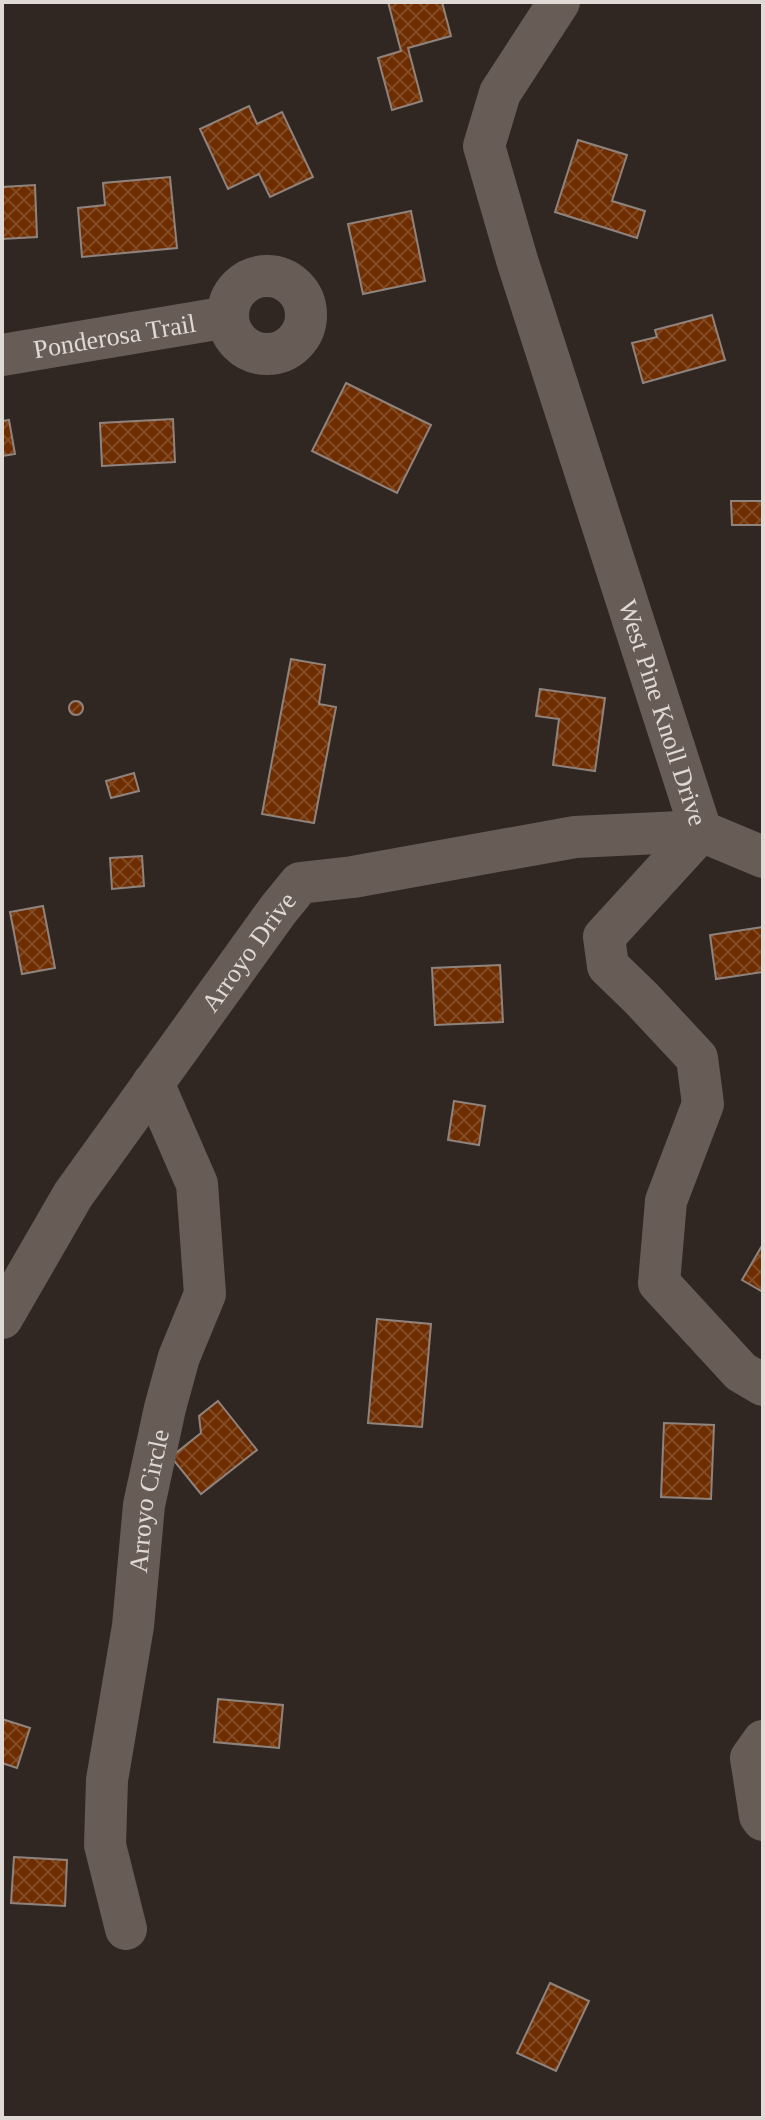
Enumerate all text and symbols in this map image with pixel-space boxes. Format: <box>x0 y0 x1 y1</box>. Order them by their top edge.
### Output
street label: Ponderosa Trail <box>31 308 198 364</box>
street label: West Pine Knoll Drive <box>613 596 713 829</box>
street label: Arroyo Drive <box>195 886 301 1017</box>
street label: Arroyo Circle <box>123 1426 175 1574</box>

